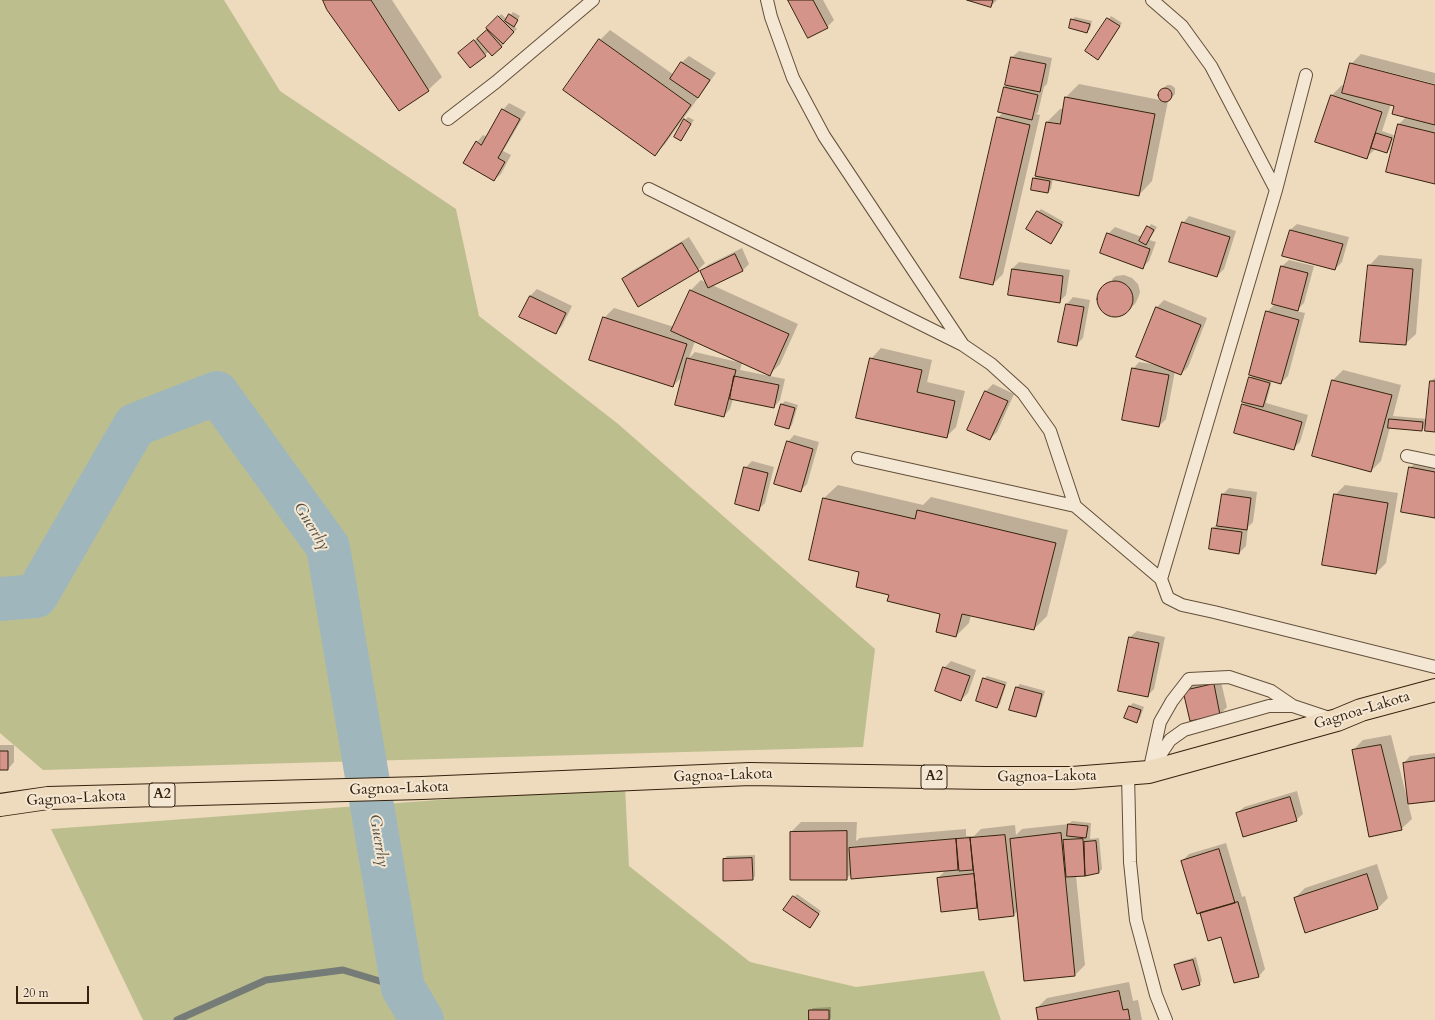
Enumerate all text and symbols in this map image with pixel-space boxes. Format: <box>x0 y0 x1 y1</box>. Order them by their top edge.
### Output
water label: Guerrhy <box>289 499 333 555</box>
street label: Gagnoa-Lakota <box>1312 688 1412 734</box>
street label: Gagnoa-Lakota <box>673 765 773 787</box>
road number: A2 <box>921 765 947 789</box>
street label: Gagnoa-Lakota <box>997 767 1097 787</box>
street label: Gagnoa-Lakota <box>349 778 449 800</box>
road number: A2 <box>149 783 175 807</box>
street label: Gagnoa-Lakota <box>26 787 126 811</box>
water label: Guerrhy <box>364 813 392 869</box>
scale bar <box>18 978 91 1004</box>
text: 20 m <box>23 985 49 1001</box>

